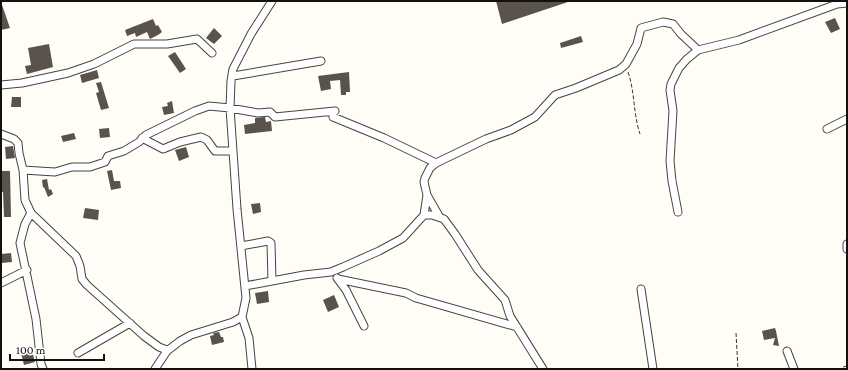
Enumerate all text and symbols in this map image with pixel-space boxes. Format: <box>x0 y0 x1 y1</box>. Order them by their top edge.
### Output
scale bar <box>10 336 104 362</box>
text: 100 m <box>16 343 46 357</box>

